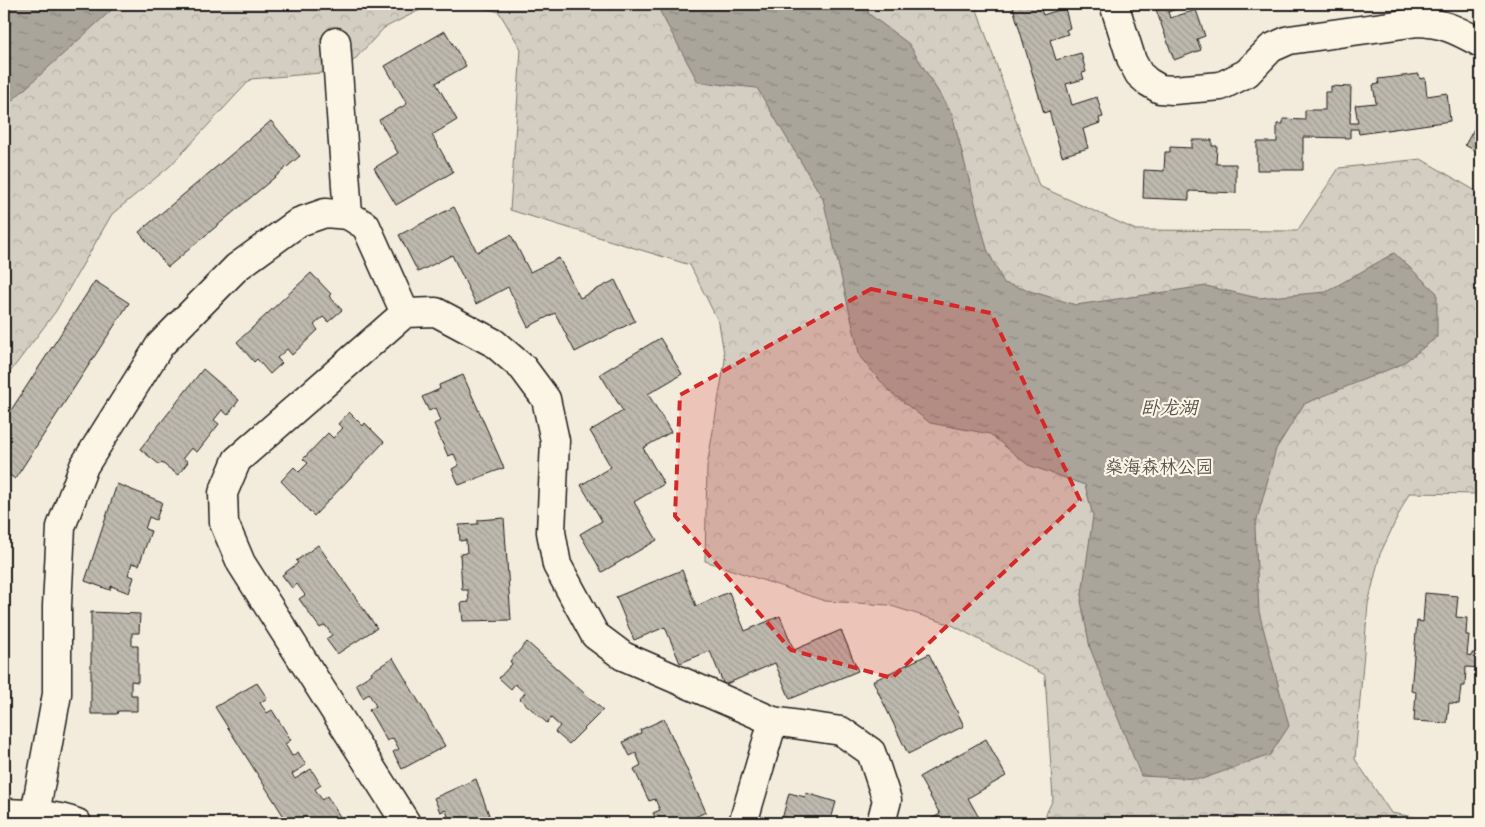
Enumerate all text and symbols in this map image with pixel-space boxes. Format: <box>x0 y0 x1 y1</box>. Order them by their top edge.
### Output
water label: 卧龙湖 <box>1140 394 1199 420</box>
park label: 燊海森林公园 <box>1105 454 1213 479</box>

